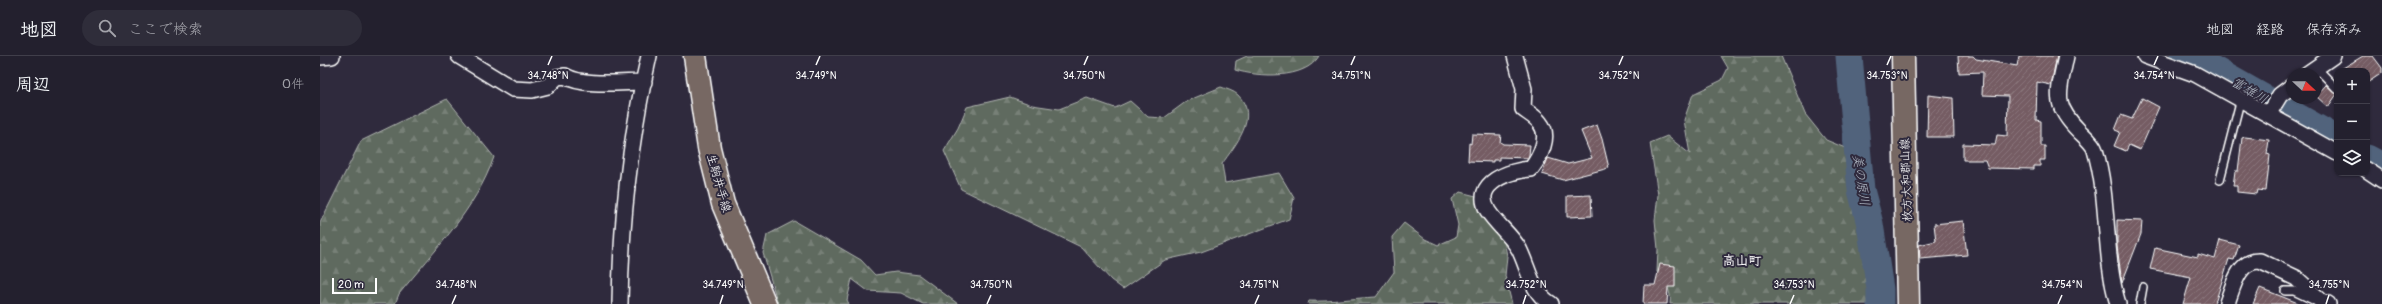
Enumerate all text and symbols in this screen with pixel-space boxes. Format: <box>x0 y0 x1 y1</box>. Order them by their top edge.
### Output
search box <box>82 10 362 46</box>
icon: search <box>96 17 118 39</box>
text: 地図 <box>20 18 58 42</box>
text: ここで検索 <box>128 20 203 39</box>
text: 地図 <box>2206 21 2234 38</box>
text: 経路 <box>2256 21 2284 38</box>
text: 保存済み <box>2306 21 2362 38</box>
north arrow <box>2286 68 2322 104</box>
map controls <box>2334 68 2370 176</box>
button: + <box>2334 68 2370 104</box>
text: 34.748°N <box>528 70 569 82</box>
text: 34.749°N <box>796 70 837 82</box>
text: 34.750°N <box>1063 70 1105 82</box>
text: 34.751°N <box>1331 70 1371 82</box>
text: 34.752°N <box>1598 70 1640 82</box>
text: 34.753°N <box>1867 70 1908 82</box>
text: 34.754°N <box>2133 70 2175 82</box>
text: 周辺 <box>16 74 50 95</box>
water label: 富雄川 <box>2229 74 2270 108</box>
text: 0件 <box>282 76 304 92</box>
button: − <box>2334 104 2370 140</box>
street label: 枚方大和郡山線 <box>1898 138 1915 222</box>
button: layers <box>2334 140 2370 176</box>
street label: 生駒井手線 <box>703 152 734 214</box>
water label: 美の原川 <box>1849 153 1873 207</box>
district label: 高山町 <box>1722 253 1762 269</box>
scale bar <box>332 276 377 295</box>
text: 20 m <box>338 278 364 291</box>
text: 34.748°N <box>436 279 477 291</box>
text: 34.749°N <box>703 279 744 291</box>
text: 34.750°N <box>970 279 1012 291</box>
text: 34.751°N <box>1239 279 1279 291</box>
text: 34.752°N <box>1505 279 1547 291</box>
text: 34.753°N <box>1774 279 1815 291</box>
text: 34.754°N <box>2041 279 2083 291</box>
text: 34.755°N <box>2309 279 2350 291</box>

